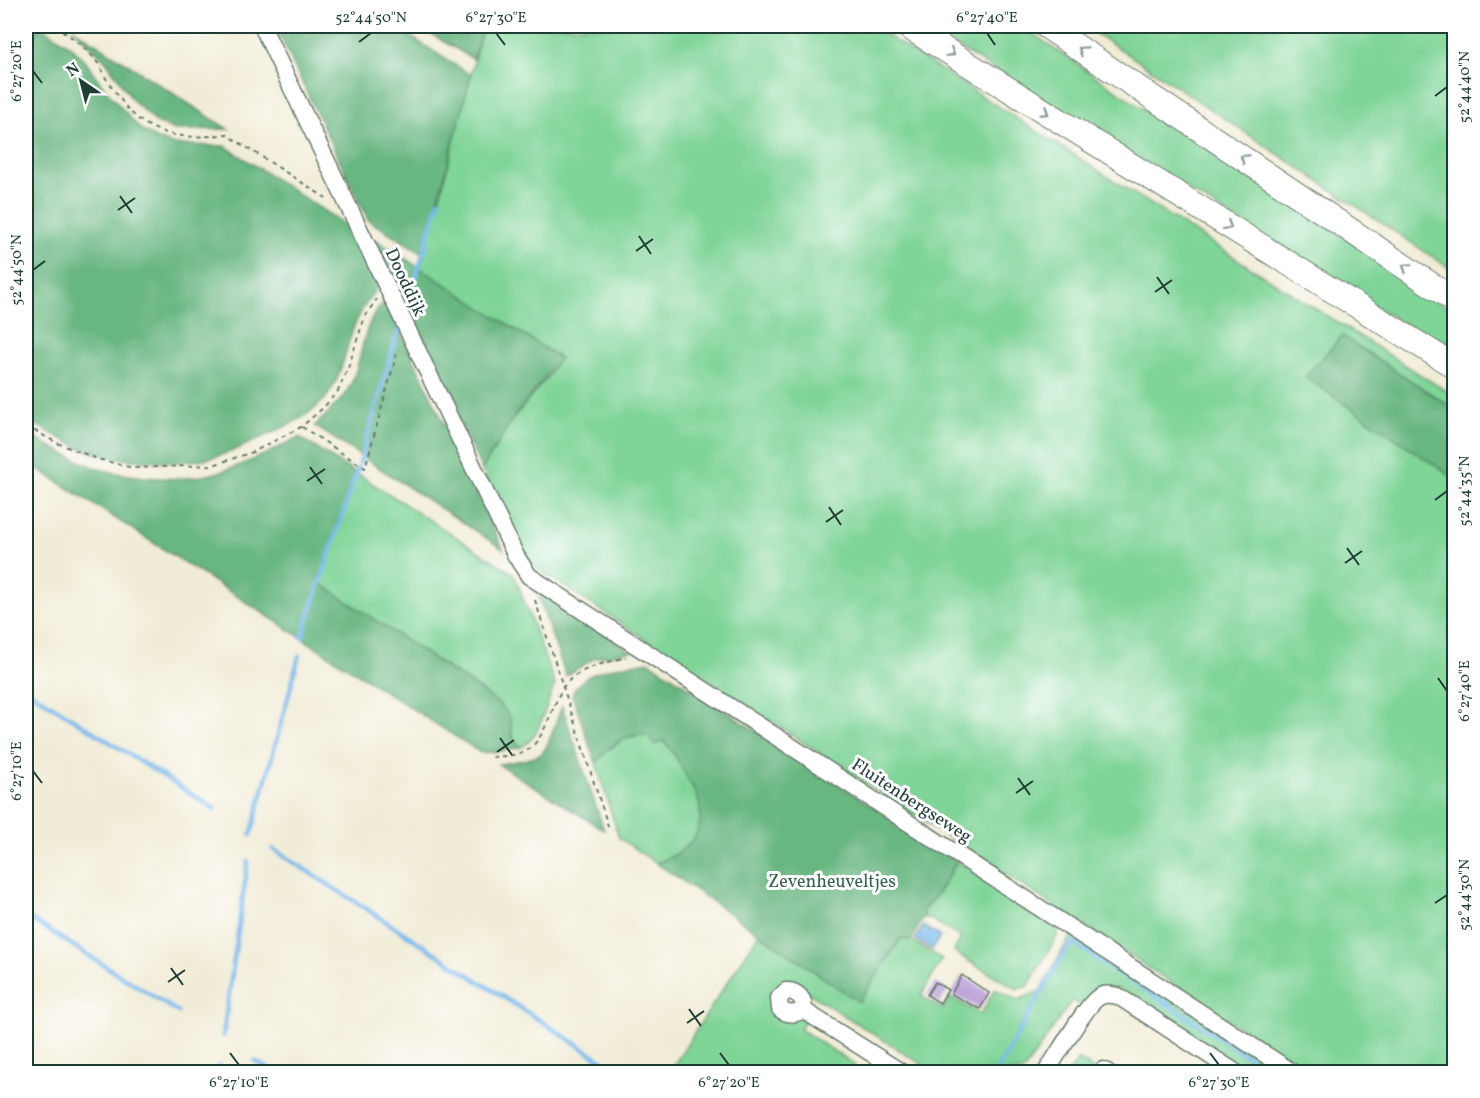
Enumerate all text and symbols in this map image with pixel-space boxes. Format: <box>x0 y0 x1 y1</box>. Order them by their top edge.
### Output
text: 52°44'50"N <box>335 8 407 29</box>
text: 6°27'30"E <box>465 8 527 29</box>
text: 6°27'40"E <box>956 8 1018 29</box>
text: 6°27'20"E <box>7 40 28 102</box>
one-way arrow <box>945 46 955 58</box>
one-way arrow <box>1078 46 1089 57</box>
north arrow <box>51 51 111 111</box>
text: 52°44'40"N <box>1455 51 1476 123</box>
text: N <box>62 58 85 83</box>
one-way arrow <box>1039 104 1049 116</box>
one-way arrow <box>1240 154 1250 166</box>
one-way arrow <box>1222 218 1232 230</box>
text: 52°44'50"N <box>7 234 28 306</box>
street label: Dooddijk <box>378 244 431 321</box>
one-way arrow <box>1402 263 1413 274</box>
text: 52°44'35"N <box>1455 456 1476 527</box>
text: 6°27'40"E <box>1455 660 1476 722</box>
text: 6°27'10"E <box>7 741 28 801</box>
street label: Fluitenbergseweg <box>846 753 976 850</box>
text: 52°44'30"N <box>1455 859 1476 931</box>
park label: Zevenheuveltjes <box>768 870 896 895</box>
text: 6°27'10"E <box>209 1073 269 1094</box>
text: 6°27'20"E <box>698 1073 760 1094</box>
text: 6°27'30"E <box>1188 1073 1250 1094</box>

